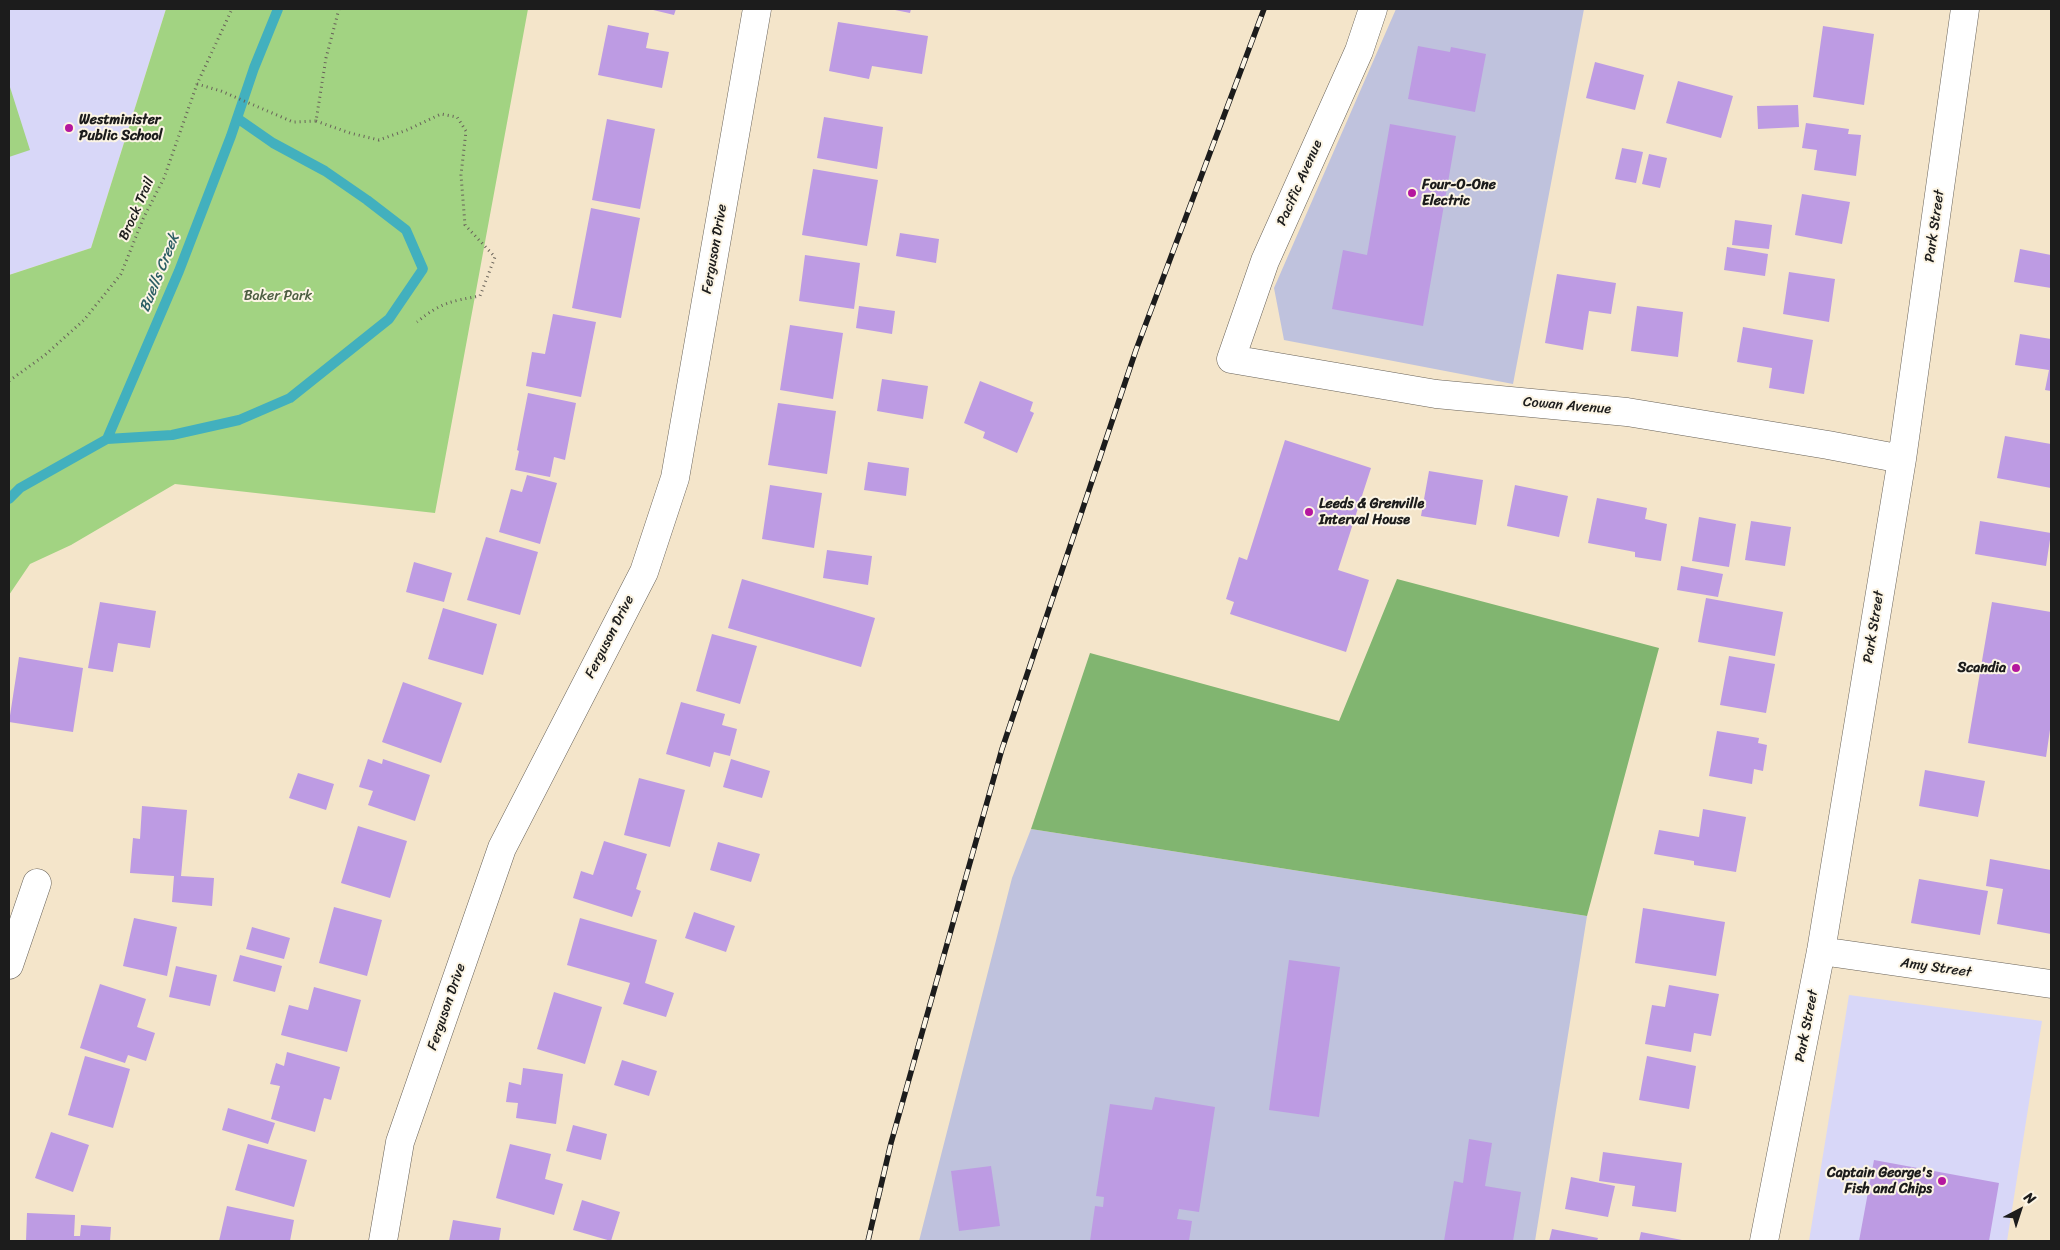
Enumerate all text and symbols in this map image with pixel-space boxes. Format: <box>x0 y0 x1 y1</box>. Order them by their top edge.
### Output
place label: Westminister Public School <box>79 112 162 144</box>
marker: Westminister Public School <box>63 122 75 134</box>
street label: Pacific Avenue <box>1274 138 1326 228</box>
street label: Brock Trail <box>116 175 158 243</box>
place label: Four-O-One Electric <box>1422 177 1496 210</box>
marker: Four-O-One Electric <box>1406 187 1418 199</box>
street label: Park Street <box>1922 189 1948 263</box>
street label: Ferguson Drive <box>699 203 731 295</box>
water label: Buells Creek <box>136 231 184 315</box>
park label: Baker Park <box>244 288 312 304</box>
street label: Cowan Avenue <box>1522 394 1612 418</box>
place label: Leeds & Grenville Interval House <box>1319 496 1424 528</box>
marker: Leeds & Grenville Interval House <box>1303 506 1315 518</box>
street label: Park Street <box>1860 590 1888 664</box>
street label: Ferguson Drive <box>582 593 638 681</box>
place label: Scandia <box>1957 660 2006 676</box>
marker: Scandia <box>2010 662 2022 674</box>
street label: Amy Street <box>1899 955 1973 981</box>
street label: Ferguson Drive <box>424 961 470 1053</box>
street label: Park Street <box>1792 989 1822 1063</box>
place label: Captain George's Fish and Chips <box>1827 1165 1932 1198</box>
marker: Captain George's Fish and Chips <box>1936 1175 1948 1187</box>
north arrow <box>1995 1185 2045 1235</box>
text: N <box>2018 1185 2042 1211</box>

